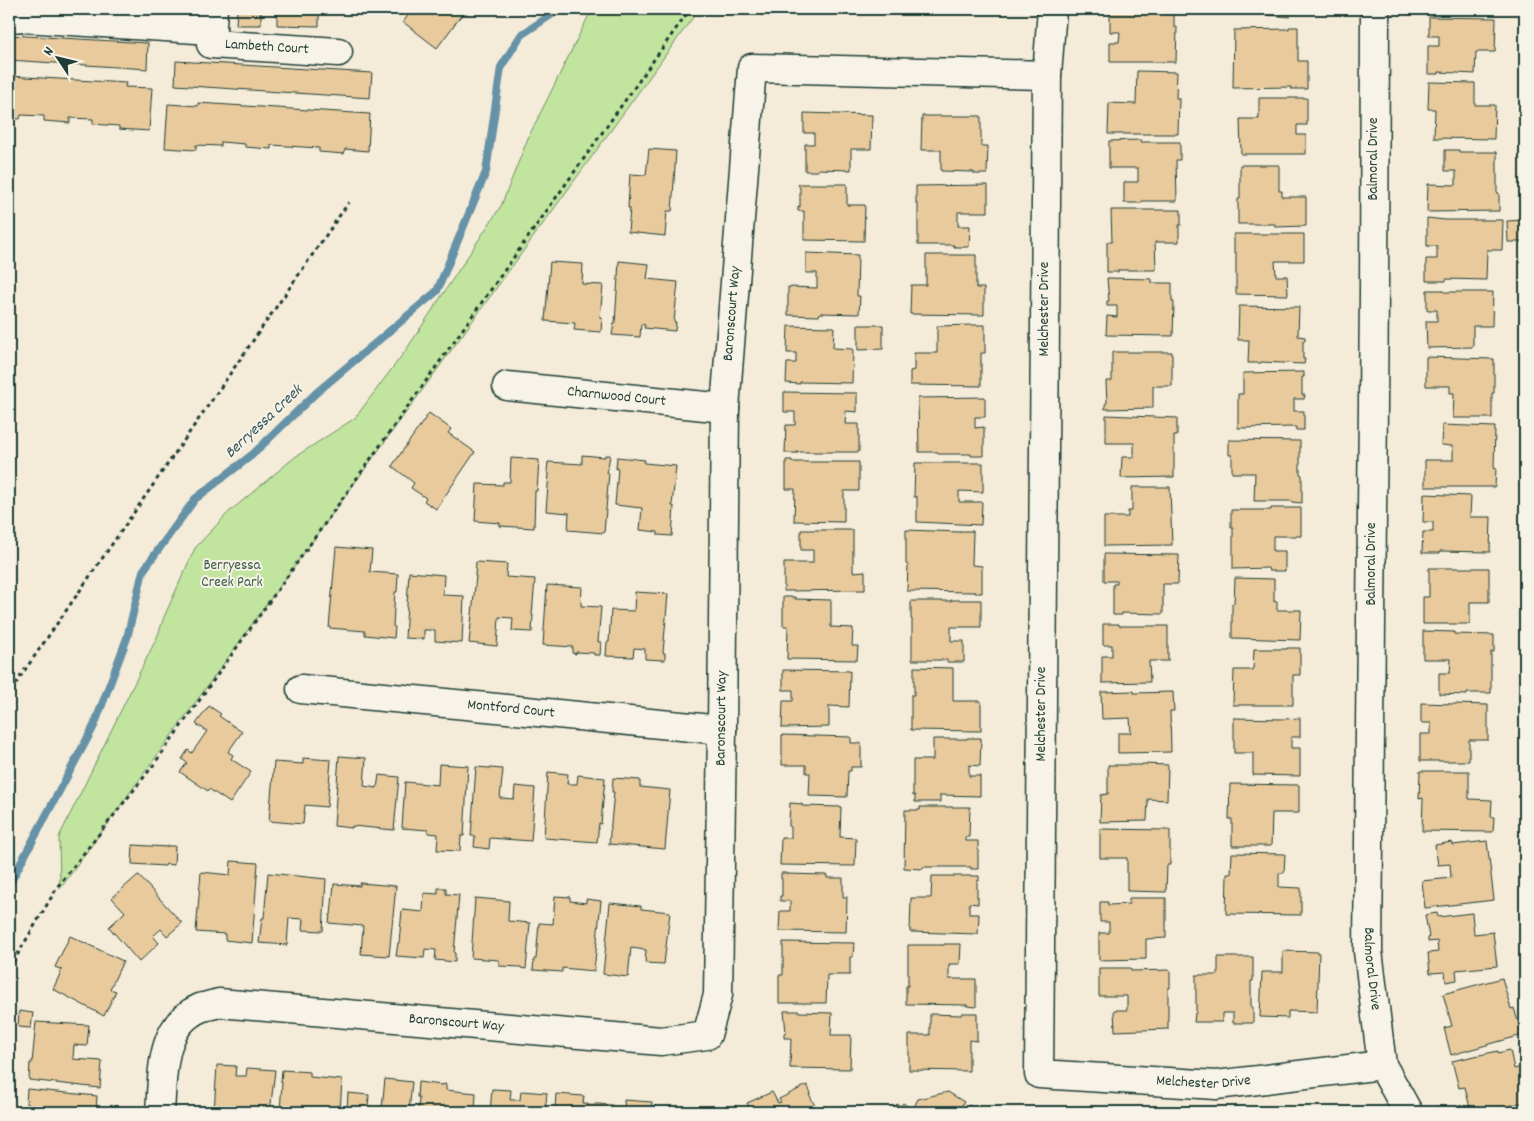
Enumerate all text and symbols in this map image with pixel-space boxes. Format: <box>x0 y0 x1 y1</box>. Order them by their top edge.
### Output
north arrow <box>32 32 82 82</box>
street label: Lambeth Court <box>224 34 310 61</box>
text: N <box>39 43 59 60</box>
street label: Balmoral Drive <box>1363 117 1385 201</box>
street label: Melchester Drive <box>1034 261 1056 356</box>
street label: Baronscourt Way <box>718 264 747 362</box>
water label: Berryessa Creek <box>220 379 309 464</box>
street label: Charnwood Court <box>566 381 667 413</box>
street label: Balmoral Drive <box>1361 522 1383 606</box>
park label: Berryessa Creek Park <box>201 555 263 594</box>
street label: Melchester Drive <box>1031 666 1053 761</box>
street label: Baronscourt Way <box>710 670 734 766</box>
street label: Montford Court <box>466 694 556 725</box>
street label: Balmoral Drive <box>1357 927 1386 1012</box>
street label: Baronscourt Way <box>408 1008 506 1039</box>
street label: Melchester Drive <box>1155 1070 1252 1096</box>

